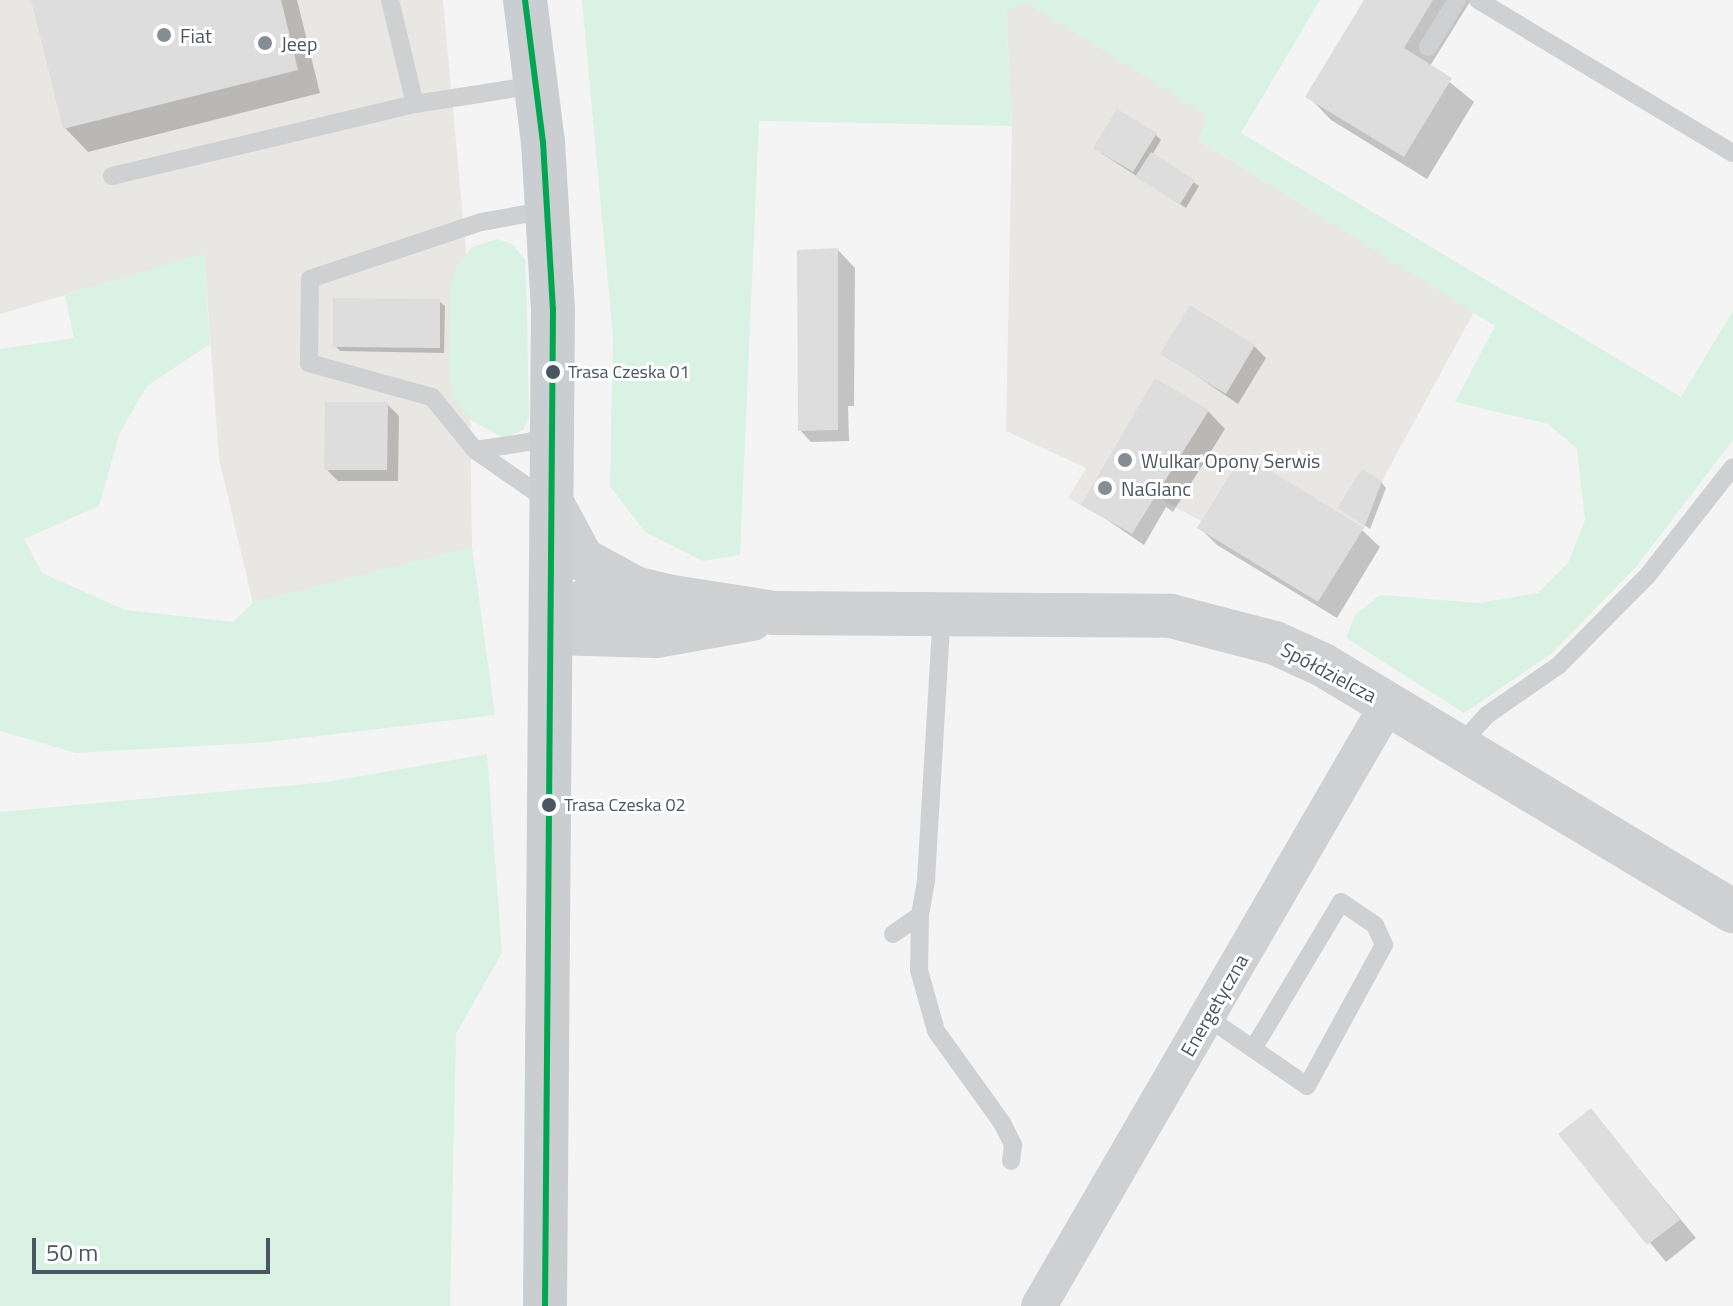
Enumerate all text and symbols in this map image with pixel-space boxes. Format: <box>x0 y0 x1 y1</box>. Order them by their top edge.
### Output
place label: Fiat <box>180 23 212 47</box>
marker: Fiat <box>155 26 173 44</box>
place label: Jeep <box>281 31 317 55</box>
marker: Jeep <box>256 34 274 52</box>
place label: Trasa Czeska 01 <box>568 361 690 383</box>
marker: Trasa Czeska 01 <box>545 364 561 380</box>
place label: Wulkar Opony Serwis <box>1141 448 1320 472</box>
marker: Wulkar Opony Serwis <box>1116 451 1134 469</box>
place label: NaGlanc <box>1121 476 1191 500</box>
marker: NaGlanc <box>1096 479 1114 497</box>
street label: Spółdzielcza <box>1277 637 1381 707</box>
place label: Trasa Czeska 02 <box>564 794 686 816</box>
marker: Trasa Czeska 02 <box>541 797 557 813</box>
street label: Energetyczna <box>1175 950 1253 1060</box>
scale bar <box>36 1222 274 1272</box>
text: 50 m <box>46 1234 98 1270</box>

